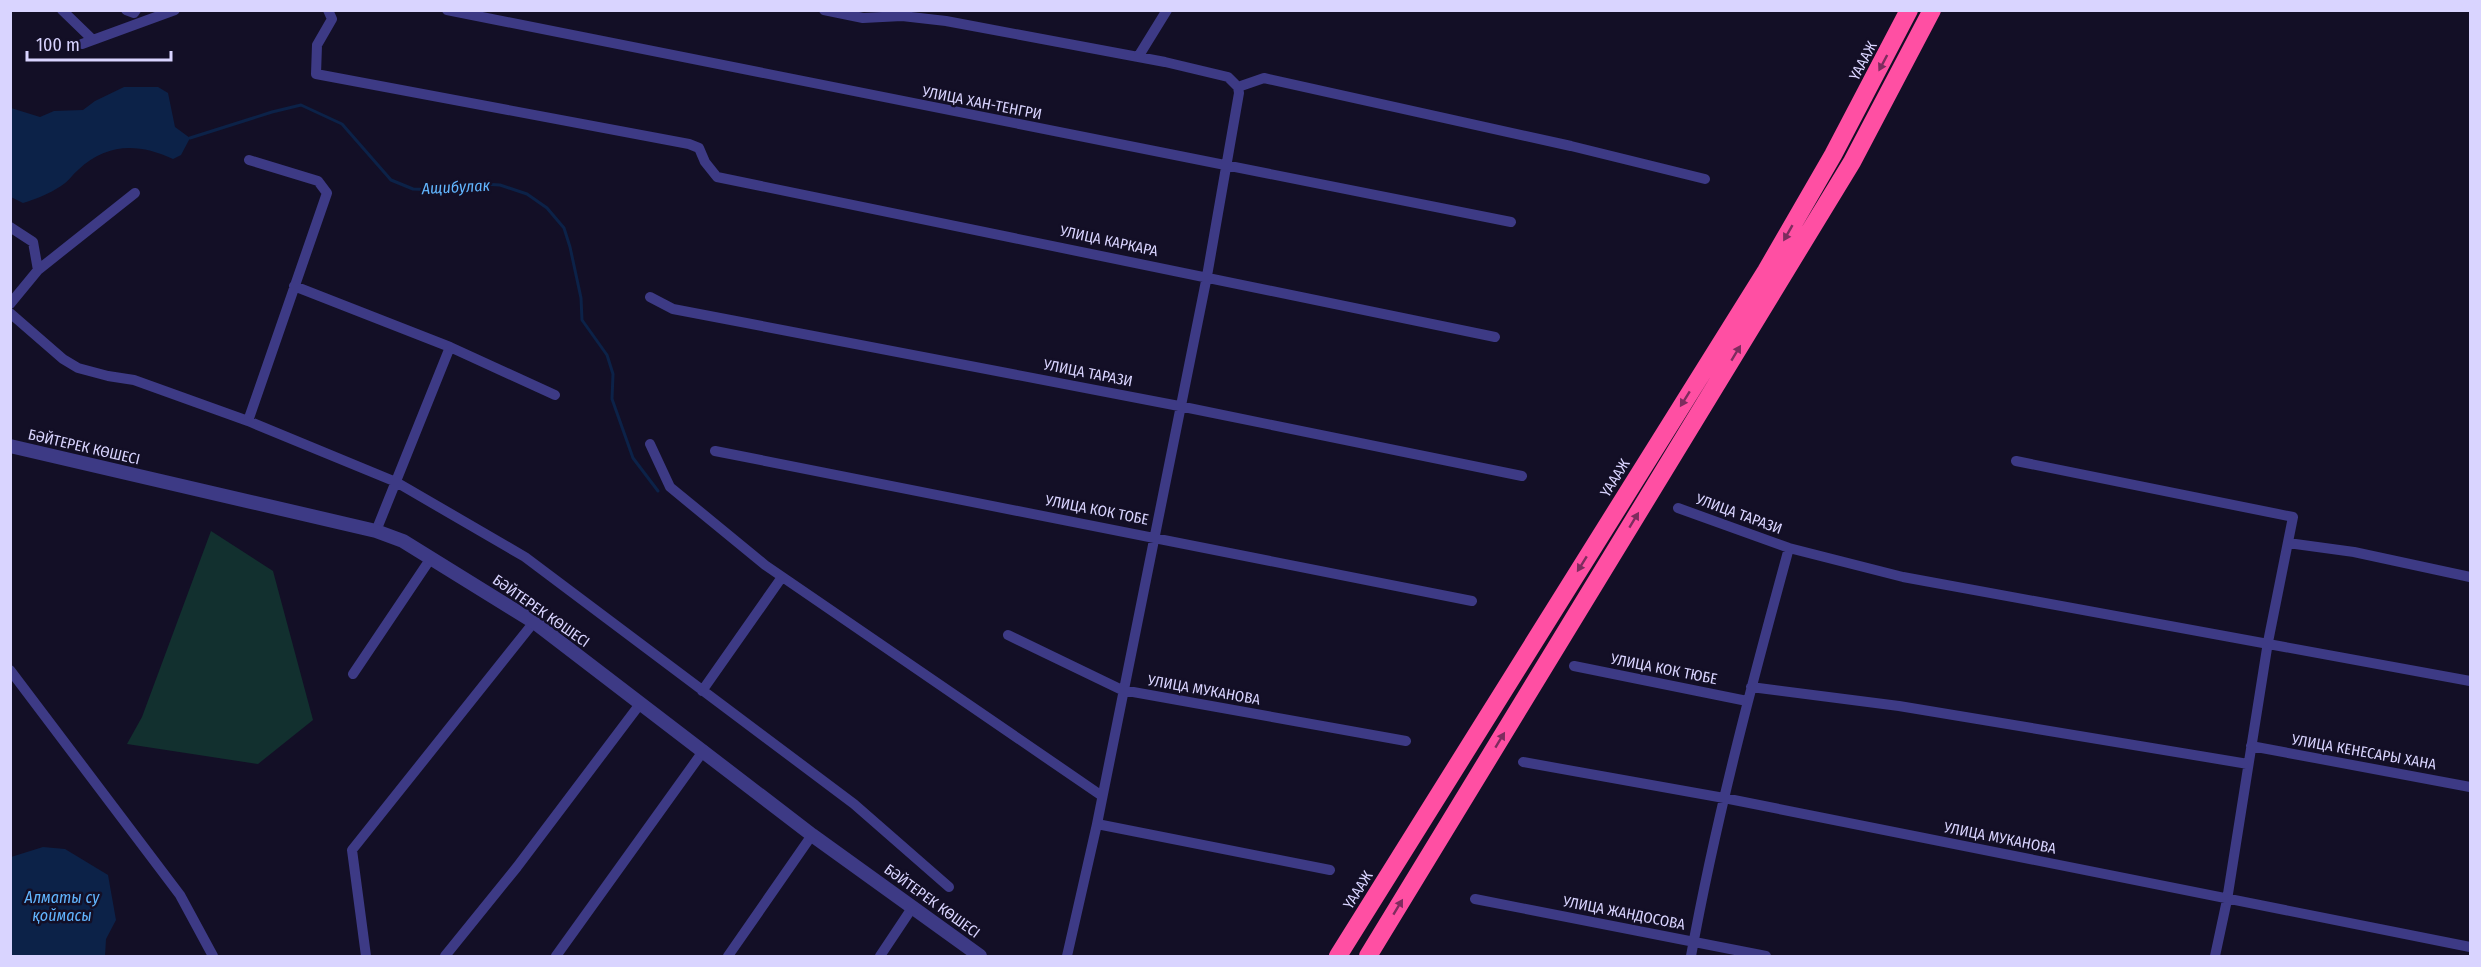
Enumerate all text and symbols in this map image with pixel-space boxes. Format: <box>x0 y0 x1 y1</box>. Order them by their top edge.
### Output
scale bar <box>27 24 171 62</box>
text: 100 m <box>36 34 80 56</box>
street label: ҮАААЖ <box>1845 38 1881 84</box>
one-way arrow <box>1878 55 1888 72</box>
street label: УЛИЦА ХАН-ТЕНГРИ <box>920 82 1043 123</box>
water label: Ащибулак <box>420 176 491 198</box>
street label: УЛИЦА КАРКАРА <box>1057 222 1160 260</box>
one-way arrow <box>1783 225 1793 242</box>
one-way arrow <box>1730 345 1741 361</box>
street label: УЛИЦА ТАРАЗИ <box>1041 355 1134 390</box>
one-way arrow <box>1680 391 1691 407</box>
street label: БӘЙТЕРЕК КӨШЕСІ <box>26 425 142 469</box>
street label: ҮАААЖ <box>1596 455 1634 500</box>
street label: УЛИЦА ТАРАЗИ <box>1692 490 1785 538</box>
street label: УЛИЦА КОК ТОБЕ <box>1043 491 1150 529</box>
one-way arrow <box>1629 512 1640 528</box>
one-way arrow <box>1576 556 1587 572</box>
street label: БӘЙТЕРЕК КӨШЕСІ <box>489 571 593 651</box>
street label: УЛИЦА КОК ТЮБЕ <box>1608 650 1719 688</box>
street label: УЛИЦА МУКАНОВА <box>1145 671 1262 709</box>
street label: УЛИЦА КЕНЕСАРЫ ХАНА <box>2289 730 2438 774</box>
one-way arrow <box>1495 731 1505 748</box>
street label: УЛИЦА МУКАНОВА <box>1941 818 2058 858</box>
street label: БӘЙТЕРЕК КӨШЕСІ <box>881 860 983 942</box>
street label: ҮАААЖ <box>1339 867 1377 912</box>
water label: Алматы су қоймасы <box>24 888 100 925</box>
street label: УЛИЦА ЖАНДОСОВА <box>1560 892 1687 934</box>
one-way arrow <box>1393 899 1404 915</box>

